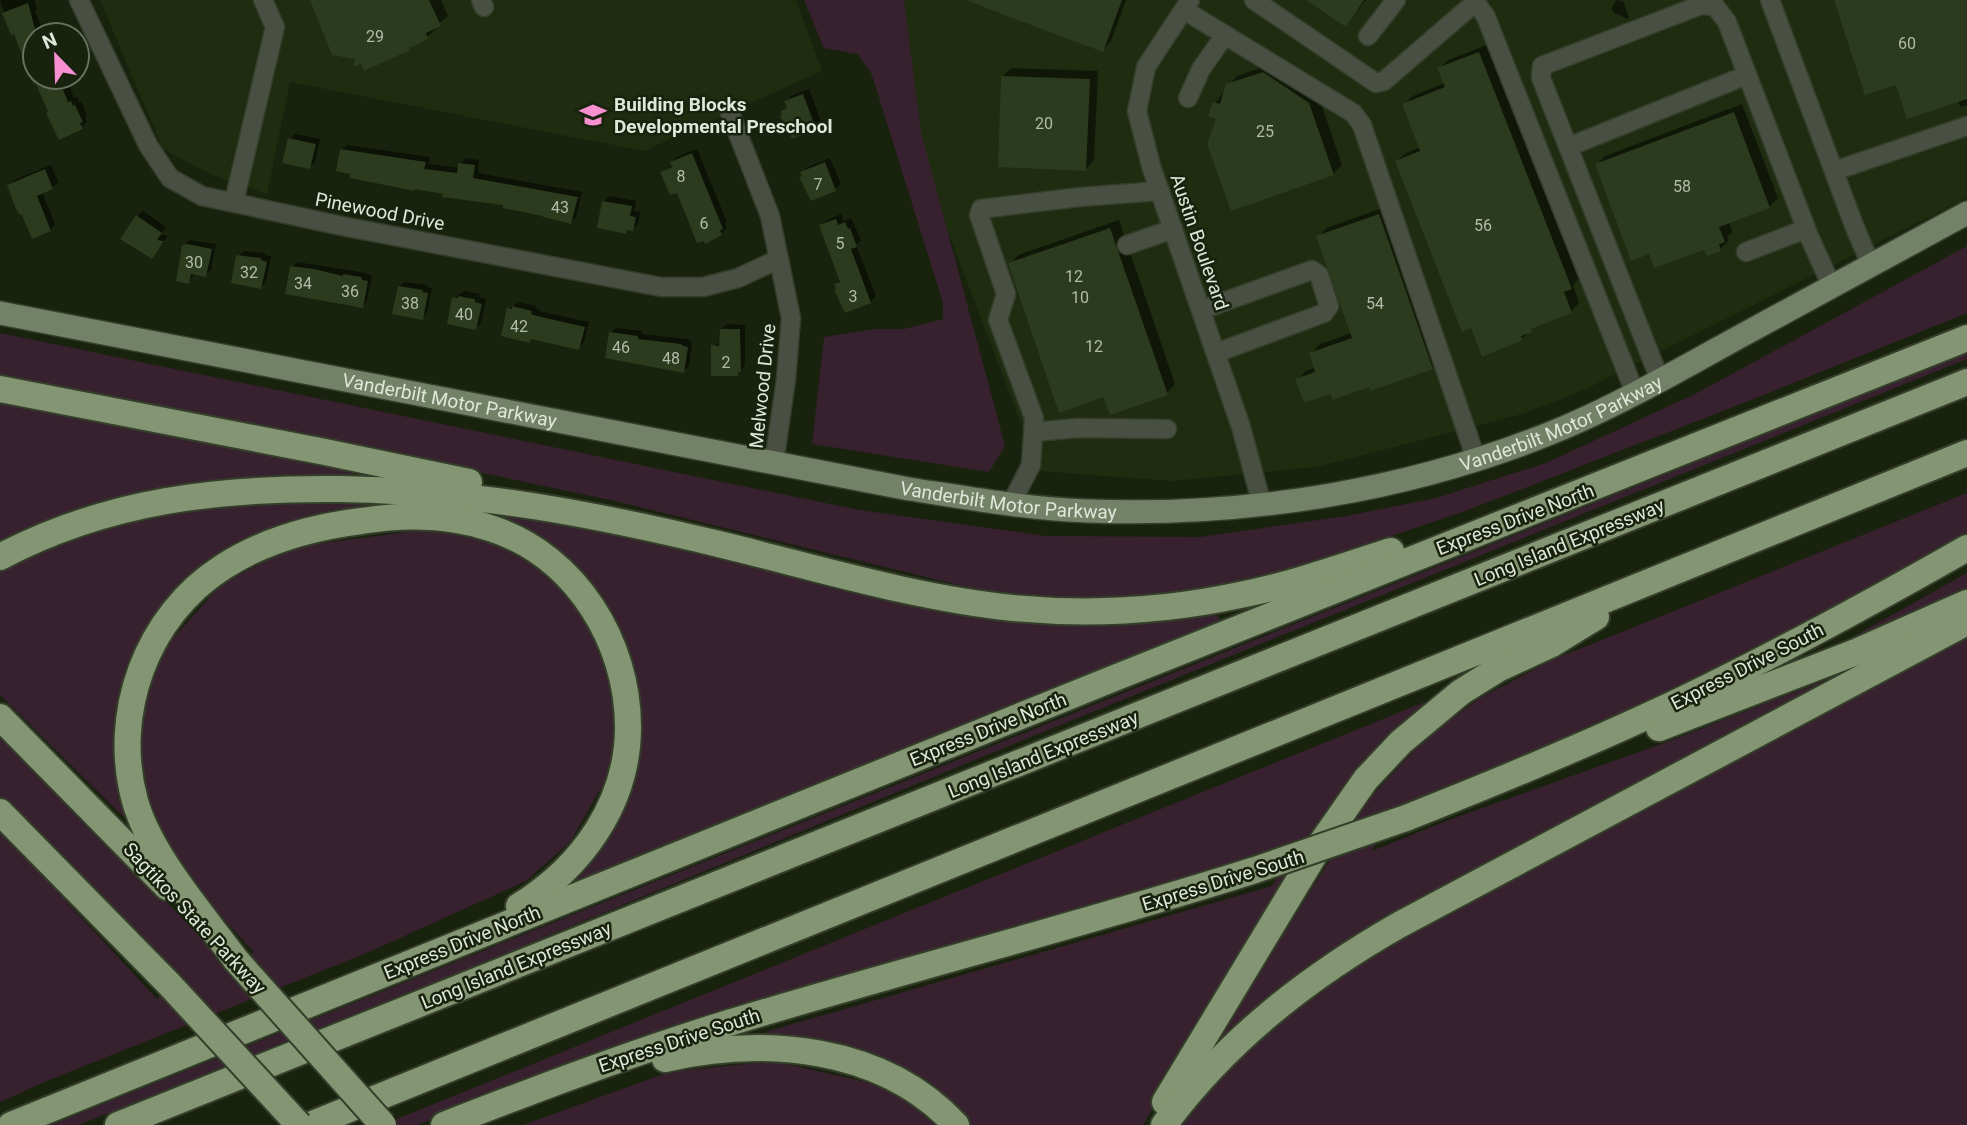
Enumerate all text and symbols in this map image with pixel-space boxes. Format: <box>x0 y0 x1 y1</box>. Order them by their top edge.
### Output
north arrow <box>21 21 91 91</box>
house number: 29 <box>366 27 384 46</box>
text: N <box>39 28 60 54</box>
house number: 60 <box>1898 34 1916 53</box>
place label: Building Blocks Developmental Preschool <box>614 93 832 138</box>
school or university icon: Building Blocks Developmental Preschool <box>578 100 608 130</box>
house number: 20 <box>1035 114 1053 133</box>
house number: 25 <box>1256 122 1274 141</box>
house number: 8 <box>677 167 686 186</box>
street label: Austin Boulevard <box>1165 171 1234 313</box>
house number: 7 <box>814 175 823 194</box>
house number: 58 <box>1673 177 1691 196</box>
street label: Pinewood Drive <box>313 188 447 235</box>
house number: 43 <box>551 198 569 217</box>
house number: 6 <box>700 214 709 233</box>
house number: 56 <box>1474 216 1492 235</box>
house number: 5 <box>836 234 845 253</box>
house number: 30 <box>185 253 203 272</box>
house number: 32 <box>240 263 258 282</box>
house number: 12 <box>1065 267 1083 286</box>
house number: 34 <box>294 274 312 293</box>
house number: 36 <box>341 282 359 301</box>
house number: 3 <box>849 287 858 306</box>
house number: 10 <box>1071 288 1089 307</box>
house number: 38 <box>401 294 419 313</box>
house number: 54 <box>1366 294 1384 313</box>
house number: 40 <box>455 305 473 324</box>
house number: 42 <box>510 317 528 336</box>
street label: Melwood Drive <box>745 323 780 450</box>
house number: 12 <box>1085 337 1103 356</box>
house number: 46 <box>612 338 630 357</box>
house number: 48 <box>662 349 680 368</box>
house number: 2 <box>722 353 731 372</box>
street label: Vanderbilt Motor Parkway <box>340 369 559 433</box>
street label: Vanderbilt Motor Parkway <box>1457 371 1666 476</box>
street label: Vanderbilt Motor Parkway <box>898 477 1117 524</box>
street label: Express Drive North <box>1433 479 1597 560</box>
street label: Long Island Expressway <box>1471 494 1668 591</box>
street label: Express Drive South <box>1667 618 1827 715</box>
street label: Express Drive North <box>906 688 1070 771</box>
street label: Long Island Expressway <box>945 706 1142 803</box>
street label: Sagtikos State Parkway <box>118 838 271 999</box>
street label: Express Drive South <box>1139 845 1307 916</box>
street label: Express Drive North <box>380 901 544 984</box>
street label: Long Island Expressway <box>418 917 615 1014</box>
street label: Express Drive South <box>596 1004 763 1077</box>

